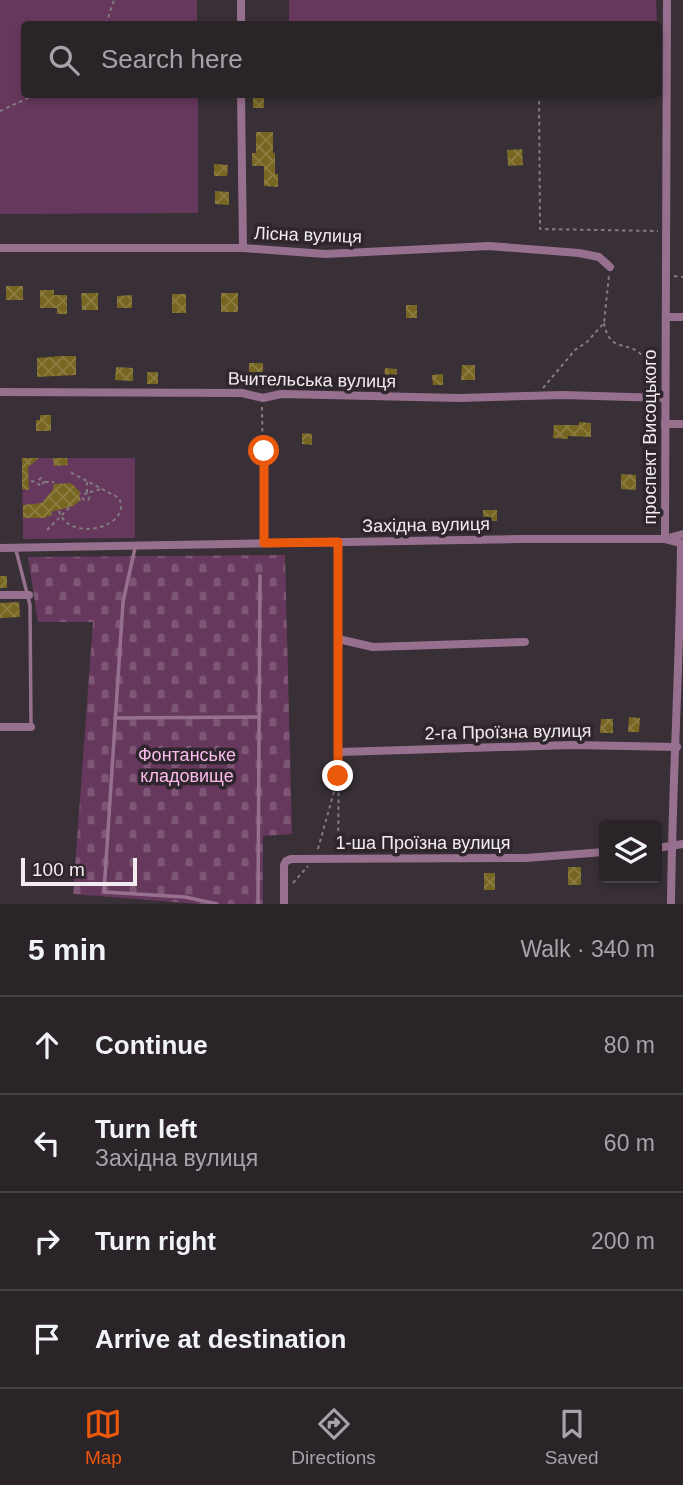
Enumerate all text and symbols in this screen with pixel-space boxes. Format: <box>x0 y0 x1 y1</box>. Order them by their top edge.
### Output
search box <box>21 21 662 98</box>
icon: search <box>45 41 83 79</box>
text: Search here <box>101 44 243 74</box>
street label: Лісна вулиця <box>254 223 362 247</box>
street label: проспект Висоцького <box>640 349 660 525</box>
street label: Вчительська вулиця <box>228 369 396 391</box>
route start <box>248 435 279 466</box>
street label: Західна вулиця <box>362 514 490 536</box>
street label: 2-га Проїзна вулиця <box>424 721 592 743</box>
park label: Фонтанське кладовище <box>138 745 236 786</box>
route end <box>322 760 353 791</box>
map controls <box>599 820 662 883</box>
button: layers <box>599 820 662 883</box>
street label: 1-ша Проїзна вулиця <box>335 833 511 853</box>
scale bar <box>21 855 136 887</box>
text: 100 m <box>32 859 85 880</box>
text: 5 min <box>28 933 106 966</box>
text: Walk · 340 m <box>520 936 655 962</box>
icon: ahead <box>28 1026 66 1064</box>
text: Continue <box>95 1030 208 1060</box>
text: 80 m <box>604 1032 655 1058</box>
text: Turn left <box>95 1114 197 1144</box>
icon: left <box>28 1124 66 1162</box>
text: 60 m <box>604 1130 655 1156</box>
text: Західна вулиця <box>95 1145 258 1171</box>
icon: right <box>28 1222 66 1260</box>
text: Turn right <box>95 1226 216 1256</box>
text: 200 m <box>591 1228 655 1254</box>
icon: arrive <box>28 1320 66 1358</box>
text: Arrive at destination <box>95 1324 346 1354</box>
tab: Map <box>84 1405 122 1469</box>
tab: Directions <box>291 1405 376 1469</box>
tab: Saved <box>545 1405 599 1469</box>

